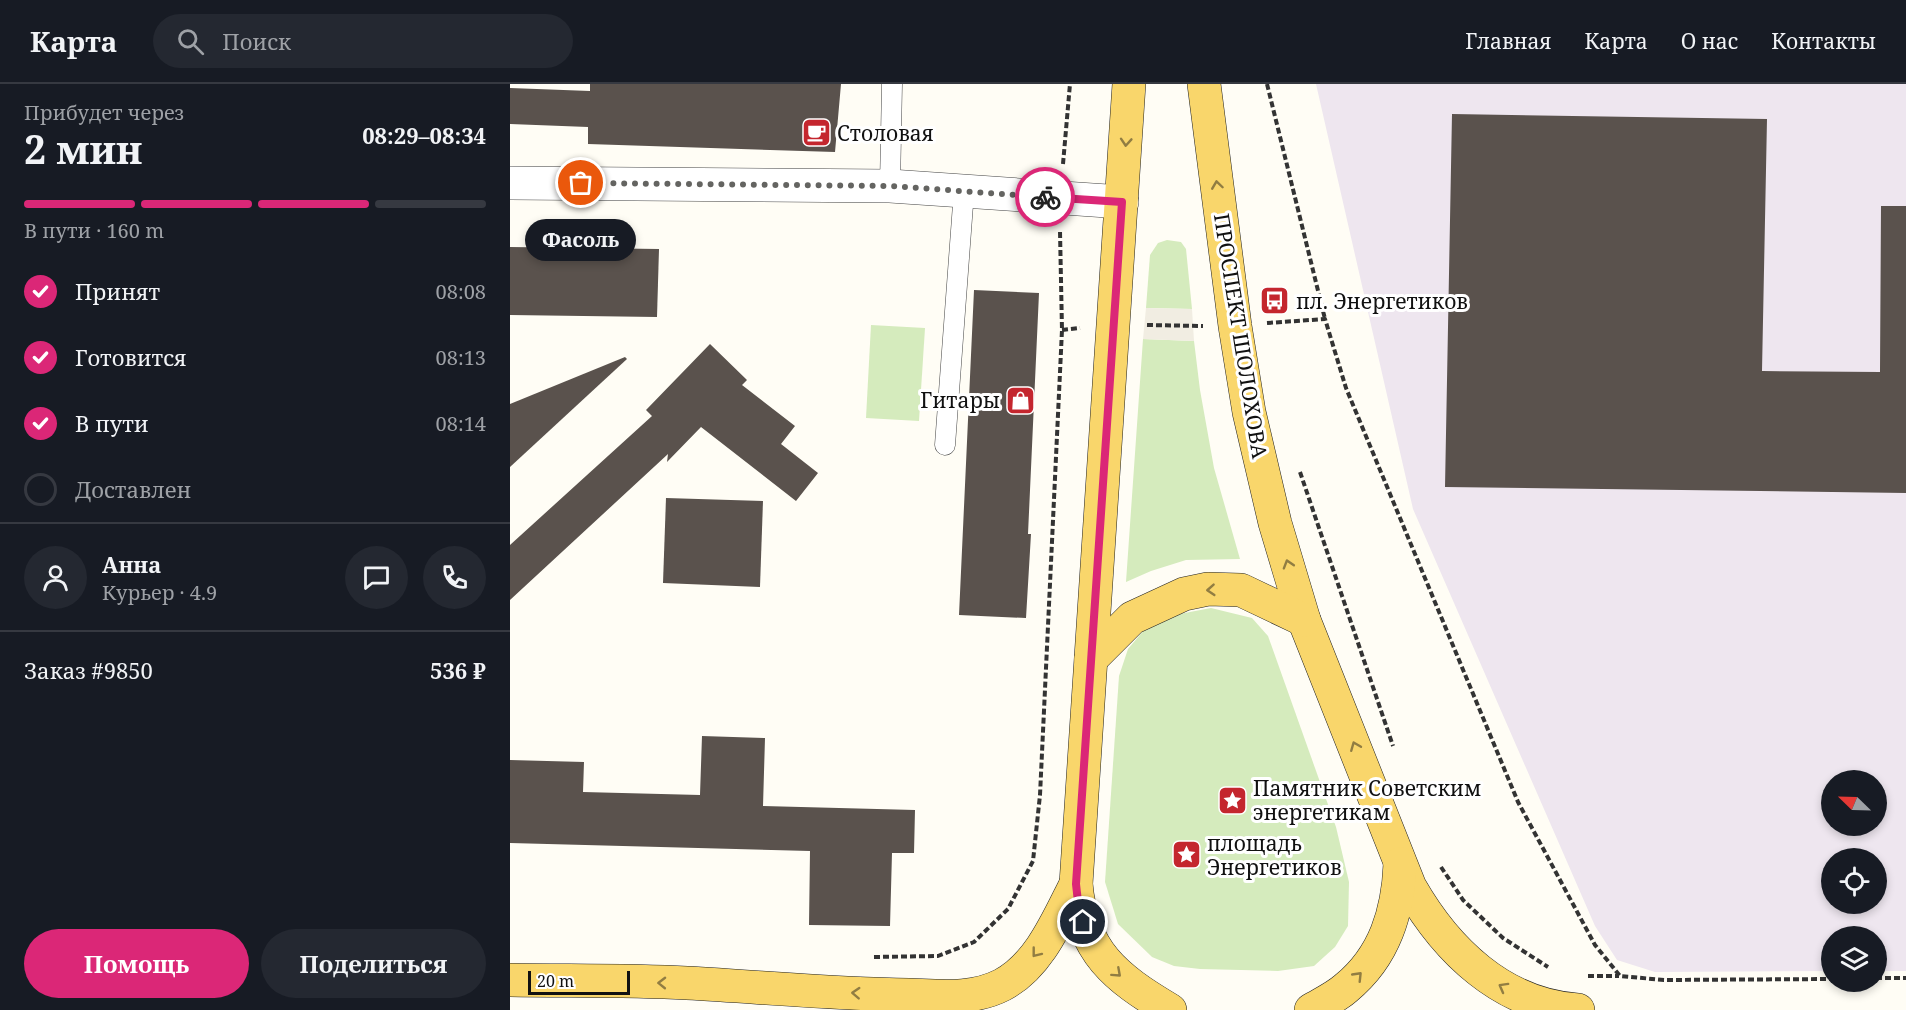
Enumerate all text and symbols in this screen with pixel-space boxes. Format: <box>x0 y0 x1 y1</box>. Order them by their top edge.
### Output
search box <box>153 14 573 68</box>
text: Карта <box>30 22 117 60</box>
icon: search <box>174 25 207 58</box>
text: Поиск <box>222 26 291 56</box>
text: Главная <box>1465 27 1552 55</box>
text: Карта <box>1585 27 1648 55</box>
text: О нас <box>1681 27 1738 55</box>
text: Контакты <box>1771 27 1876 55</box>
text: Прибудет через <box>24 99 184 126</box>
cafe icon: Столовая <box>800 117 832 149</box>
place label: Столовая <box>837 119 934 147</box>
text: 08:29–08:34 <box>362 120 486 150</box>
text: 2 мин <box>24 122 142 175</box>
one-way arrow <box>1119 138 1132 147</box>
pin <box>555 157 606 208</box>
icon: bag <box>564 166 597 199</box>
courier <box>1015 167 1075 227</box>
one-way arrow <box>1211 180 1224 189</box>
icon: bike <box>1029 181 1062 214</box>
street label: ПРОСПЕКТ ШОЛОХОВА <box>1208 211 1274 461</box>
text: В пути · 160 m <box>24 217 164 244</box>
callout: Фасоль <box>526 219 637 261</box>
text: Фасоль <box>542 226 619 253</box>
icon: check <box>24 275 57 308</box>
text: Принят <box>75 276 160 306</box>
text: 08:08 <box>436 278 486 305</box>
bus stop icon: пл. Энергетиков <box>1259 285 1291 317</box>
place label: пл. Энергетиков <box>1296 287 1468 315</box>
icon: check <box>24 341 57 374</box>
text: Готовится <box>75 342 187 372</box>
text: 08:13 <box>436 344 486 371</box>
shop icon: Гитары <box>1005 384 1037 416</box>
place label: Гитары <box>920 386 1000 414</box>
icon: check <box>24 407 57 440</box>
text: В пути <box>75 408 149 438</box>
text: 08:14 <box>436 410 486 437</box>
text: Доставлен <box>75 474 191 504</box>
button: person <box>24 546 87 609</box>
button: chat <box>345 546 408 609</box>
button: phone <box>423 546 486 609</box>
text: Анна <box>102 549 161 579</box>
one-way arrow <box>1283 559 1295 570</box>
text: Курьер · 4.9 <box>102 579 217 606</box>
one-way arrow <box>1206 584 1215 597</box>
text: Заказ #9850 <box>24 655 153 685</box>
text: 536 ₽ <box>430 655 486 685</box>
one-way arrow <box>1350 742 1362 753</box>
north arrow <box>1821 770 1887 836</box>
map controls <box>1821 770 1887 992</box>
place label: Памятник Советским энергетикам <box>1253 774 1481 826</box>
place icon: Памятник Советским энергетикам <box>1216 784 1248 816</box>
place label: площадь Энергетиков <box>1207 829 1342 881</box>
place icon: площадь Энергетиков <box>1170 839 1202 871</box>
button: locate <box>1821 848 1887 914</box>
pin <box>1057 896 1108 947</box>
icon: home <box>1066 905 1099 938</box>
button: layers <box>1821 926 1887 992</box>
button: Помощь <box>24 929 249 998</box>
button: Поделиться <box>261 929 486 998</box>
one-way arrow <box>1033 946 1044 957</box>
one-way arrow <box>1110 966 1121 977</box>
scale bar <box>528 968 630 996</box>
text: 20 m <box>537 970 574 992</box>
one-way arrow <box>1351 973 1362 983</box>
one-way arrow <box>657 977 666 989</box>
one-way arrow <box>1499 983 1509 994</box>
one-way arrow <box>852 987 861 1000</box>

